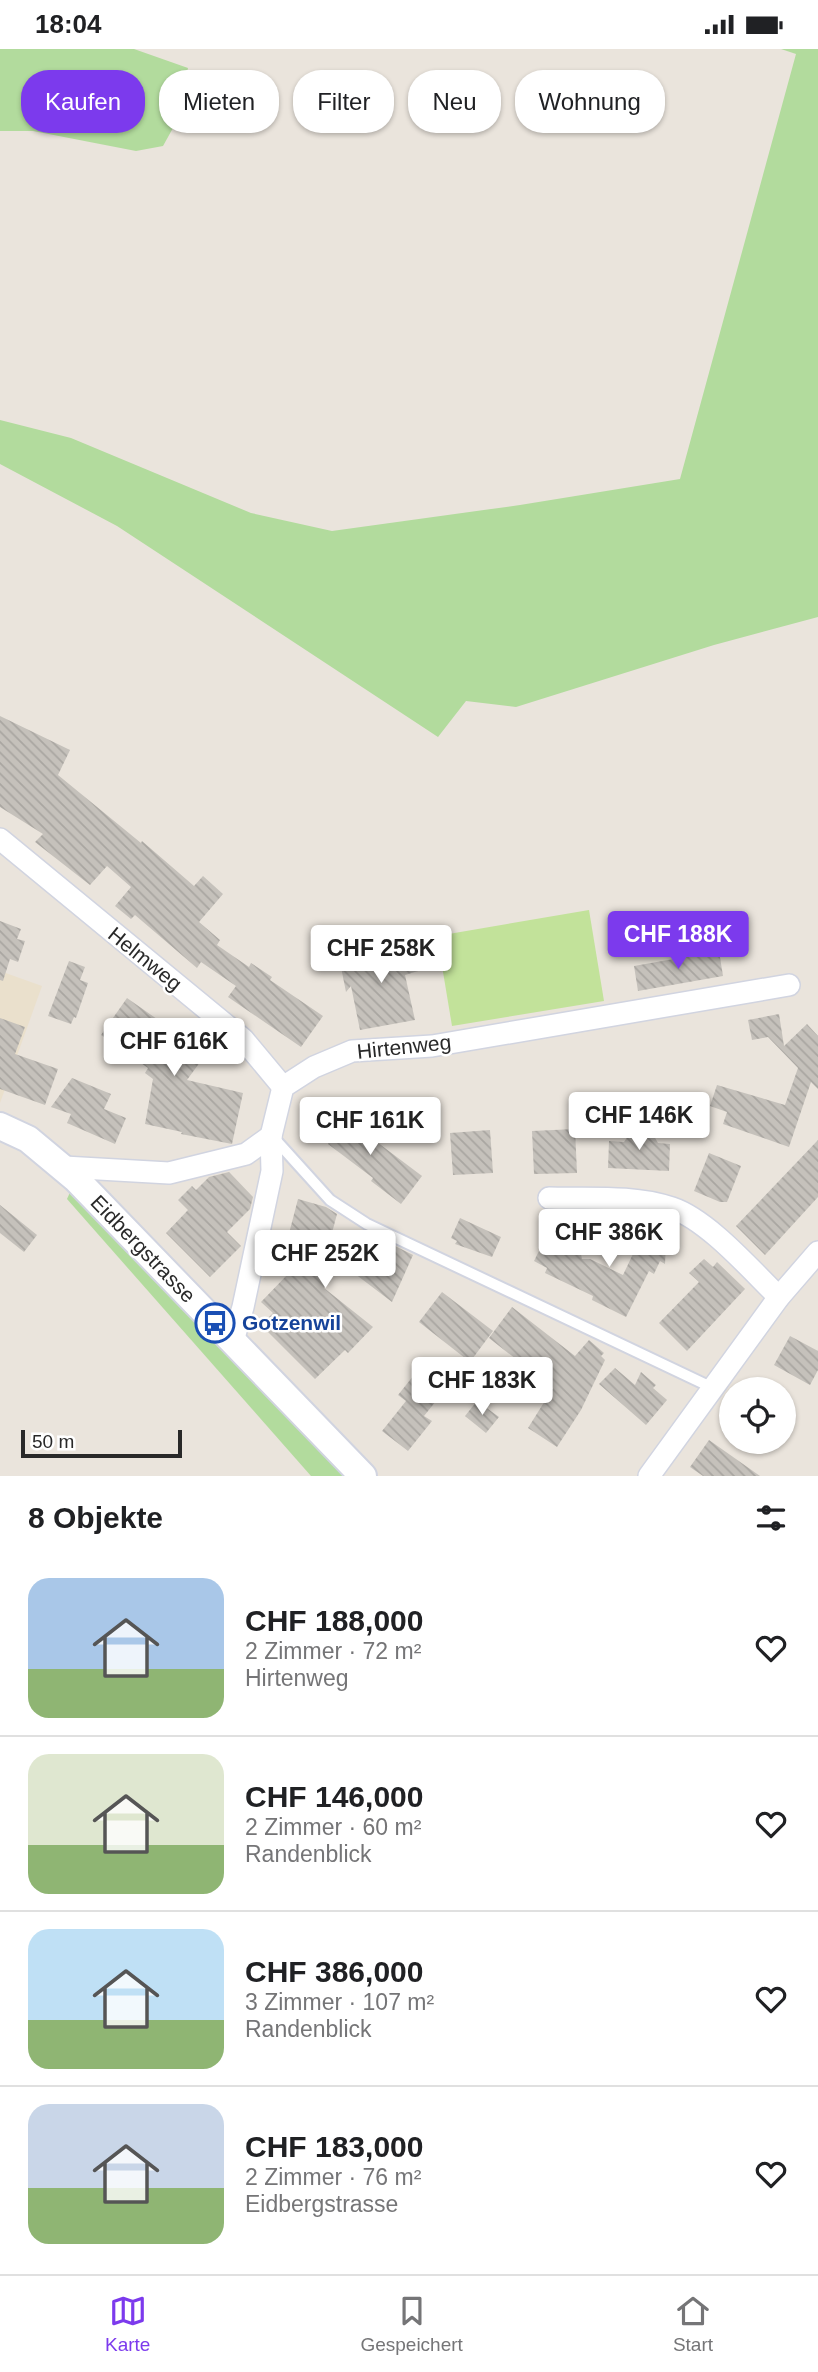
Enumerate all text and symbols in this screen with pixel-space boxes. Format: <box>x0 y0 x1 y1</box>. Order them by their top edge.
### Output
text: 18:04 <box>35 9 102 39</box>
chip: Kaufen <box>21 70 145 133</box>
chip: Mieten <box>159 70 279 133</box>
chip: Filter <box>293 70 394 133</box>
chip: Neu <box>408 70 501 133</box>
chip: Wohnung <box>515 70 665 133</box>
pin: CHF 188K <box>606 911 750 971</box>
text: CHF 188K <box>624 921 732 947</box>
street label: Helmweg <box>104 922 187 995</box>
pin: CHF 258K <box>309 925 453 985</box>
text: CHF 258K <box>327 935 435 961</box>
pin: CHF 616K <box>102 1019 246 1078</box>
text: CHF 616K <box>120 1028 228 1054</box>
street label: Hirtenweg <box>356 1030 452 1063</box>
pin: CHF 146K <box>567 1093 711 1152</box>
pin: CHF 161K <box>298 1097 442 1157</box>
text: CHF 146K <box>585 1102 693 1128</box>
text: CHF 161K <box>316 1107 424 1133</box>
street label: Eidbergstrasse <box>86 1190 200 1307</box>
pin: CHF 386K <box>537 1209 681 1269</box>
text: CHF 386K <box>555 1219 663 1245</box>
pin: CHF 252K <box>253 1231 397 1290</box>
text: CHF 252K <box>271 1240 379 1266</box>
bus stop icon: Gotzenwil <box>194 1302 236 1344</box>
place label: Gotzenwil <box>242 1311 341 1334</box>
pin: CHF 183K <box>410 1357 554 1417</box>
text: CHF 183K <box>428 1367 536 1393</box>
map controls <box>719 1377 796 1454</box>
button: locate <box>719 1377 796 1454</box>
scale bar <box>21 1427 182 1459</box>
text: 50 m <box>32 1431 74 1452</box>
icon: filters <box>752 1499 790 1537</box>
text: 8 Objekte <box>28 1501 163 1534</box>
text: CHF 188,000 <box>245 1604 423 1637</box>
icon: home <box>84 1606 168 1690</box>
icon: heart <box>752 1629 790 1667</box>
text: 2 Zimmer · 72 m² <box>245 1638 421 1664</box>
text: Hirtenweg <box>245 1665 349 1691</box>
text: CHF 146,000 <box>245 1780 423 1813</box>
icon: home <box>84 1782 168 1866</box>
icon: heart <box>752 1805 790 1843</box>
text: 2 Zimmer · 60 m² <box>245 1814 421 1840</box>
text: Randenblick <box>245 1841 372 1867</box>
text: CHF 386,000 <box>245 1955 423 1988</box>
icon: home <box>84 1957 168 2041</box>
icon: heart <box>752 1980 790 2018</box>
text: 3 Zimmer · 107 m² <box>245 1989 434 2015</box>
text: Randenblick <box>245 2016 372 2042</box>
text: CHF 183,000 <box>245 2130 423 2163</box>
icon: home <box>84 2132 168 2216</box>
icon: heart <box>752 2155 790 2193</box>
text: 2 Zimmer · 76 m² <box>245 2164 421 2190</box>
text: Eidbergstrasse <box>245 2191 398 2217</box>
tab: Karte <box>105 2292 150 2356</box>
tab: Gespeichert <box>360 2292 463 2356</box>
tab: Start <box>673 2292 713 2356</box>

